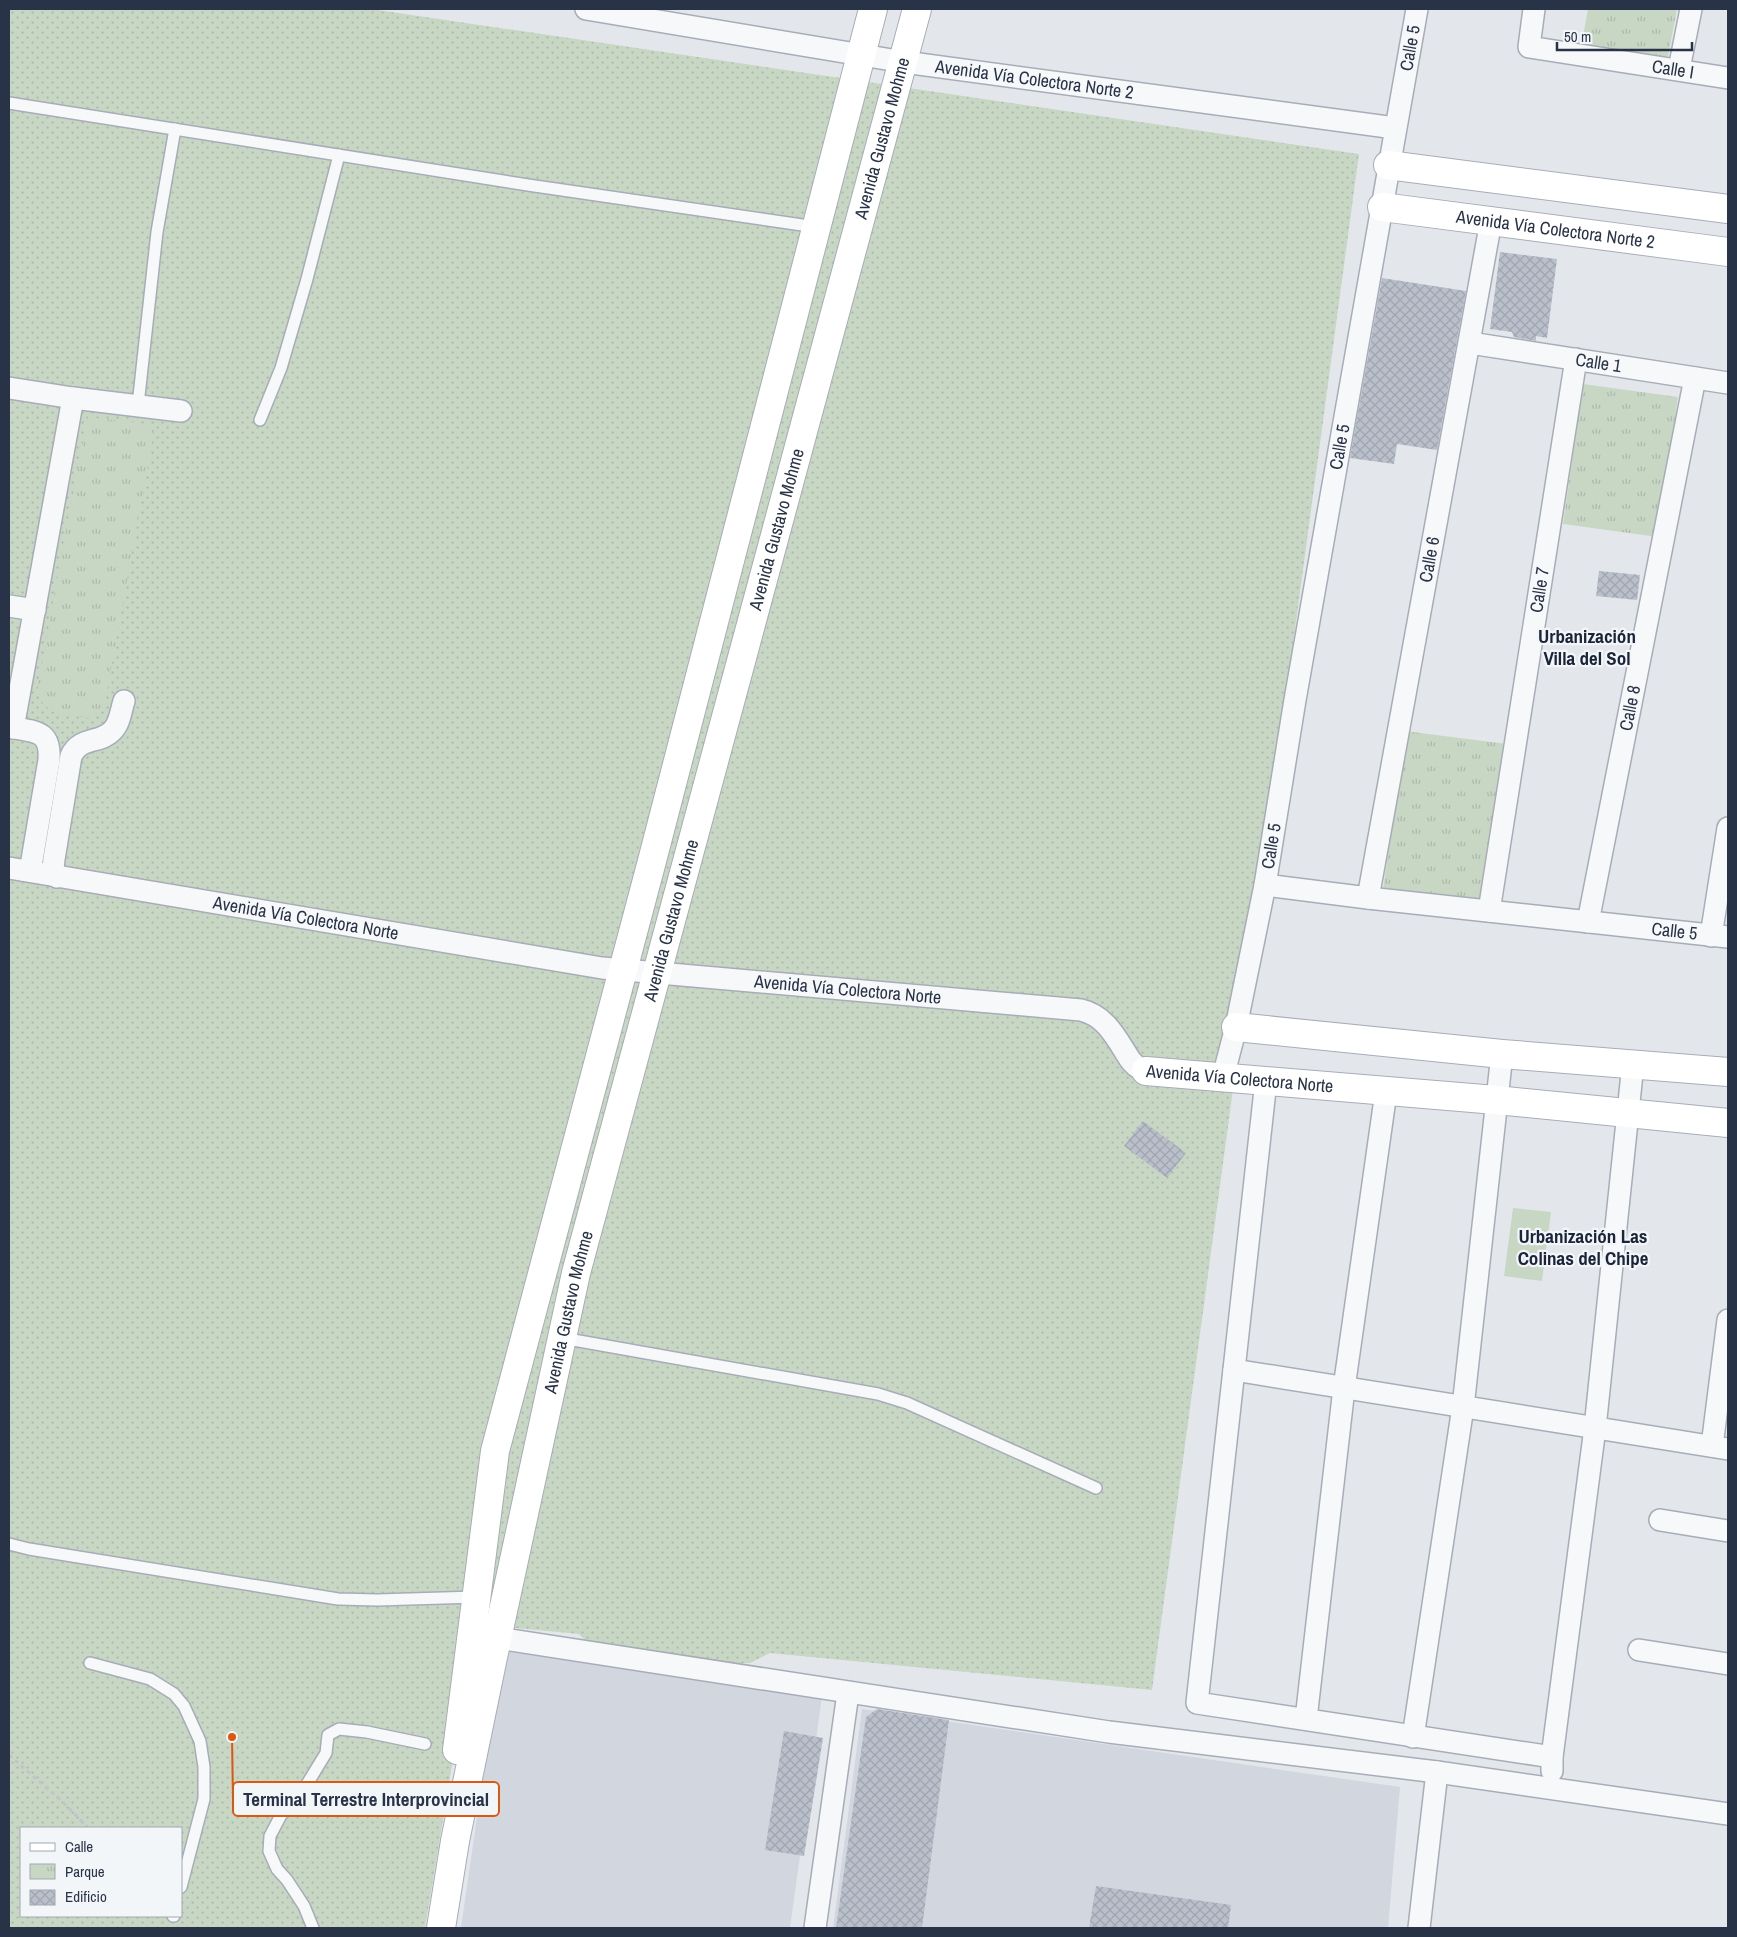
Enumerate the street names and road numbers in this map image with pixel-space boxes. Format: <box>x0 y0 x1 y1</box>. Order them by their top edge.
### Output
street label: Calle 5 <box>1393 23 1426 73</box>
street label: Avenida Vía Colectora Norte 2 <box>933 53 1135 105</box>
street label: Calle I <box>1650 53 1696 85</box>
street label: Avenida Gustavo Mohme <box>848 55 915 223</box>
street label: Avenida Vía Colectora Norte 2 <box>1454 204 1656 254</box>
street label: Calle 1 <box>1574 347 1624 378</box>
street label: Calle 5 <box>1323 422 1355 472</box>
street label: Avenida Gustavo Mohme <box>742 446 810 614</box>
street label: Calle 6 <box>1413 535 1445 584</box>
street label: Calle 7 <box>1523 565 1555 615</box>
street label: Calle 8 <box>1613 683 1646 733</box>
street label: Calle 5 <box>1255 821 1287 871</box>
street label: Avenida Gustavo Mohme <box>637 837 704 1005</box>
street label: Avenida Vía Colectora Norte <box>210 889 400 945</box>
street label: Calle 5 <box>1650 916 1699 946</box>
street label: Avenida Vía Colectora Norte <box>752 968 942 1010</box>
street label: Avenida Vía Colectora Norte <box>1144 1058 1334 1098</box>
street label: Avenida Gustavo Mohme <box>537 1228 599 1397</box>

